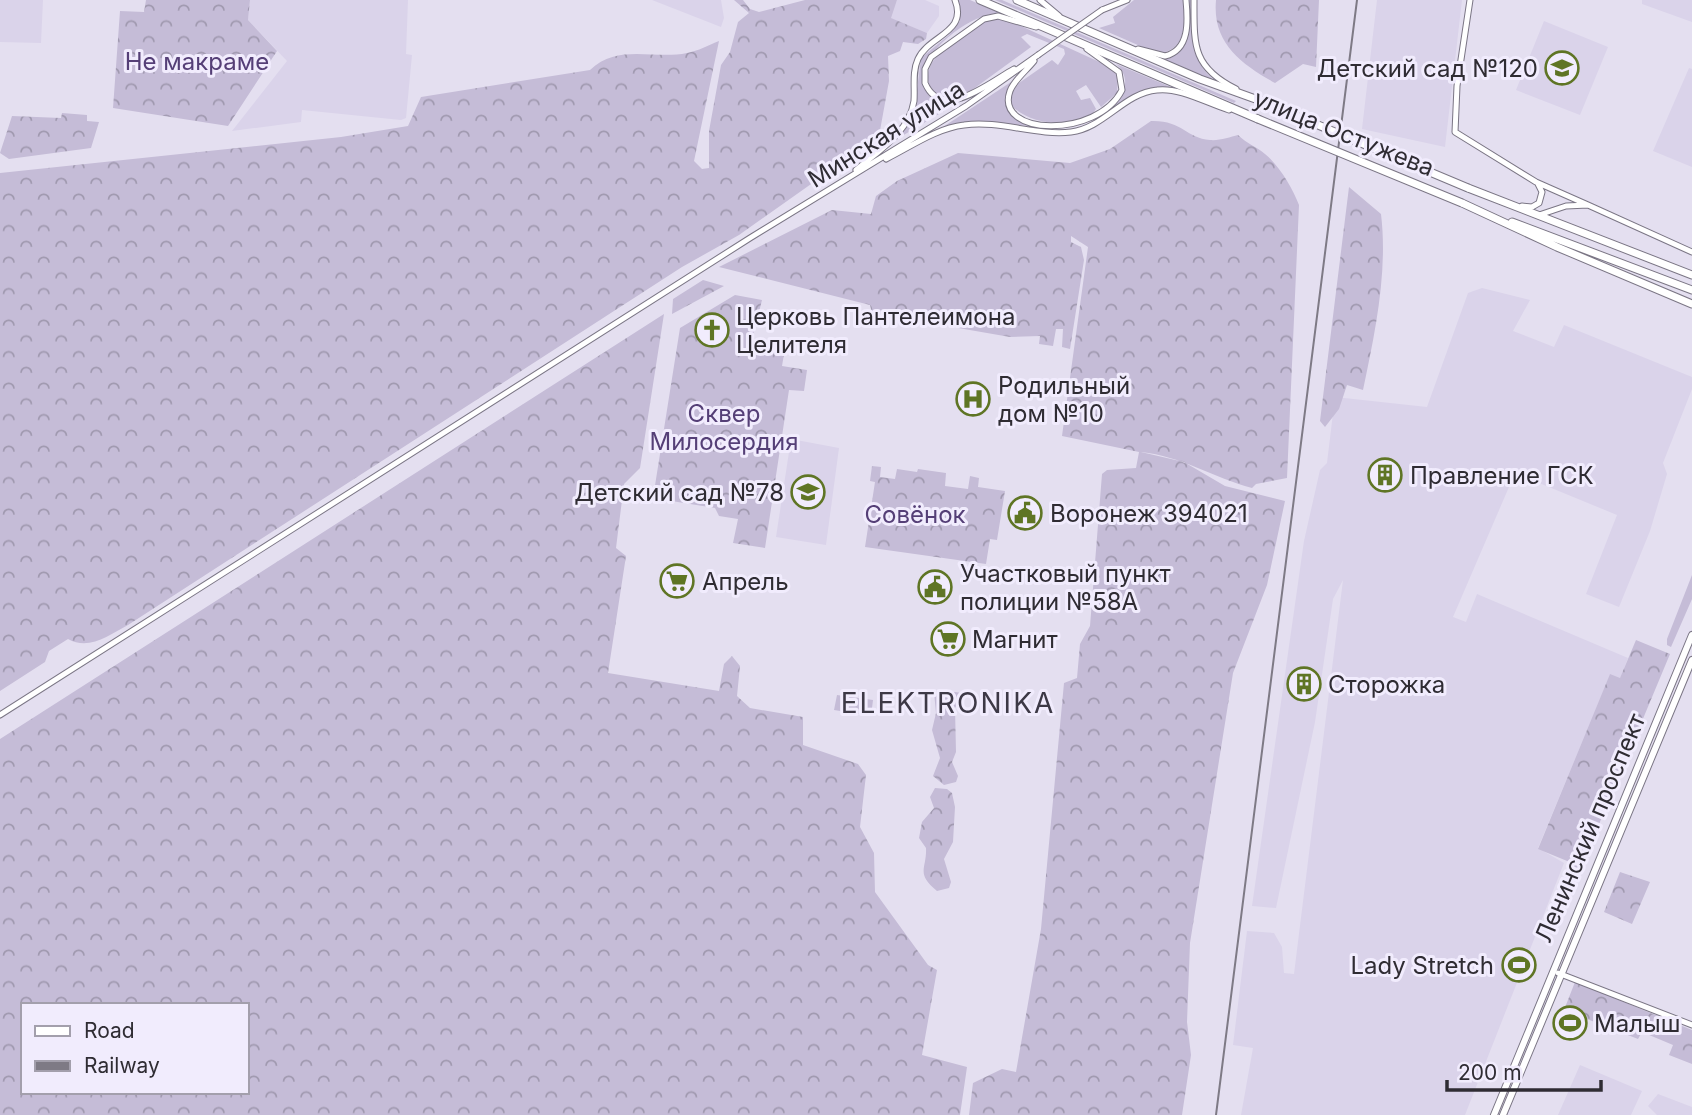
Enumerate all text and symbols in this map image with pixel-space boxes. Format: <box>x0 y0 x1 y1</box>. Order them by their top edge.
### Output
park label: Не макраме <box>125 47 269 76</box>
school or university icon: Детский сад №120 <box>1543 49 1581 87</box>
place label: Детский сад №120 <box>1317 54 1538 83</box>
street label: Минская улица <box>803 74 969 194</box>
street label: улица Остужева <box>1250 84 1438 182</box>
place label: Церковь Пантелеимона Целителя <box>736 302 1015 359</box>
church icon: Церковь Пантелеимона Целителя <box>693 311 731 349</box>
place label: Родильный дом №10 <box>998 371 1130 428</box>
hospital icon: Родильный дом №10 <box>954 380 992 418</box>
park label: Сквер Милосердия <box>649 399 799 456</box>
building icon: Правление ГСК <box>1366 456 1404 494</box>
place label: Правление ГСК <box>1410 461 1594 490</box>
school or university icon: Детский сад №78 <box>789 473 827 511</box>
place label: Детский сад №78 <box>574 478 784 507</box>
public building icon: Воронеж 394021 <box>1006 494 1044 532</box>
place label: Воронеж 394021 <box>1050 499 1248 528</box>
park label: Совёнок <box>864 500 966 529</box>
place label: Участковый пункт полиции №58А <box>960 559 1171 616</box>
supermarket icon: Апрель <box>658 562 696 600</box>
place label: Апрель <box>702 567 789 596</box>
public building icon: Участковый пункт полиции №58А <box>916 568 954 606</box>
supermarket icon: Магнит <box>929 620 967 658</box>
place label: Магнит <box>972 625 1058 654</box>
building icon: Сторожка <box>1285 665 1323 703</box>
place label: Сторожка <box>1328 670 1445 699</box>
district label: ELEKTRONIKA <box>841 686 1055 720</box>
street label: Ленинский проспект <box>1529 709 1651 947</box>
sports icon: Lady Stretch <box>1500 946 1538 984</box>
place label: Lady Stretch <box>1351 951 1494 980</box>
legend <box>21 1003 248 1094</box>
sports icon: Малыш <box>1551 1004 1589 1042</box>
place label: Малыш <box>1594 1009 1680 1038</box>
text: Road <box>84 1018 135 1043</box>
scale bar <box>1447 1048 1601 1092</box>
text: Railway <box>84 1053 160 1078</box>
text: 200 m <box>1458 1060 1522 1085</box>

